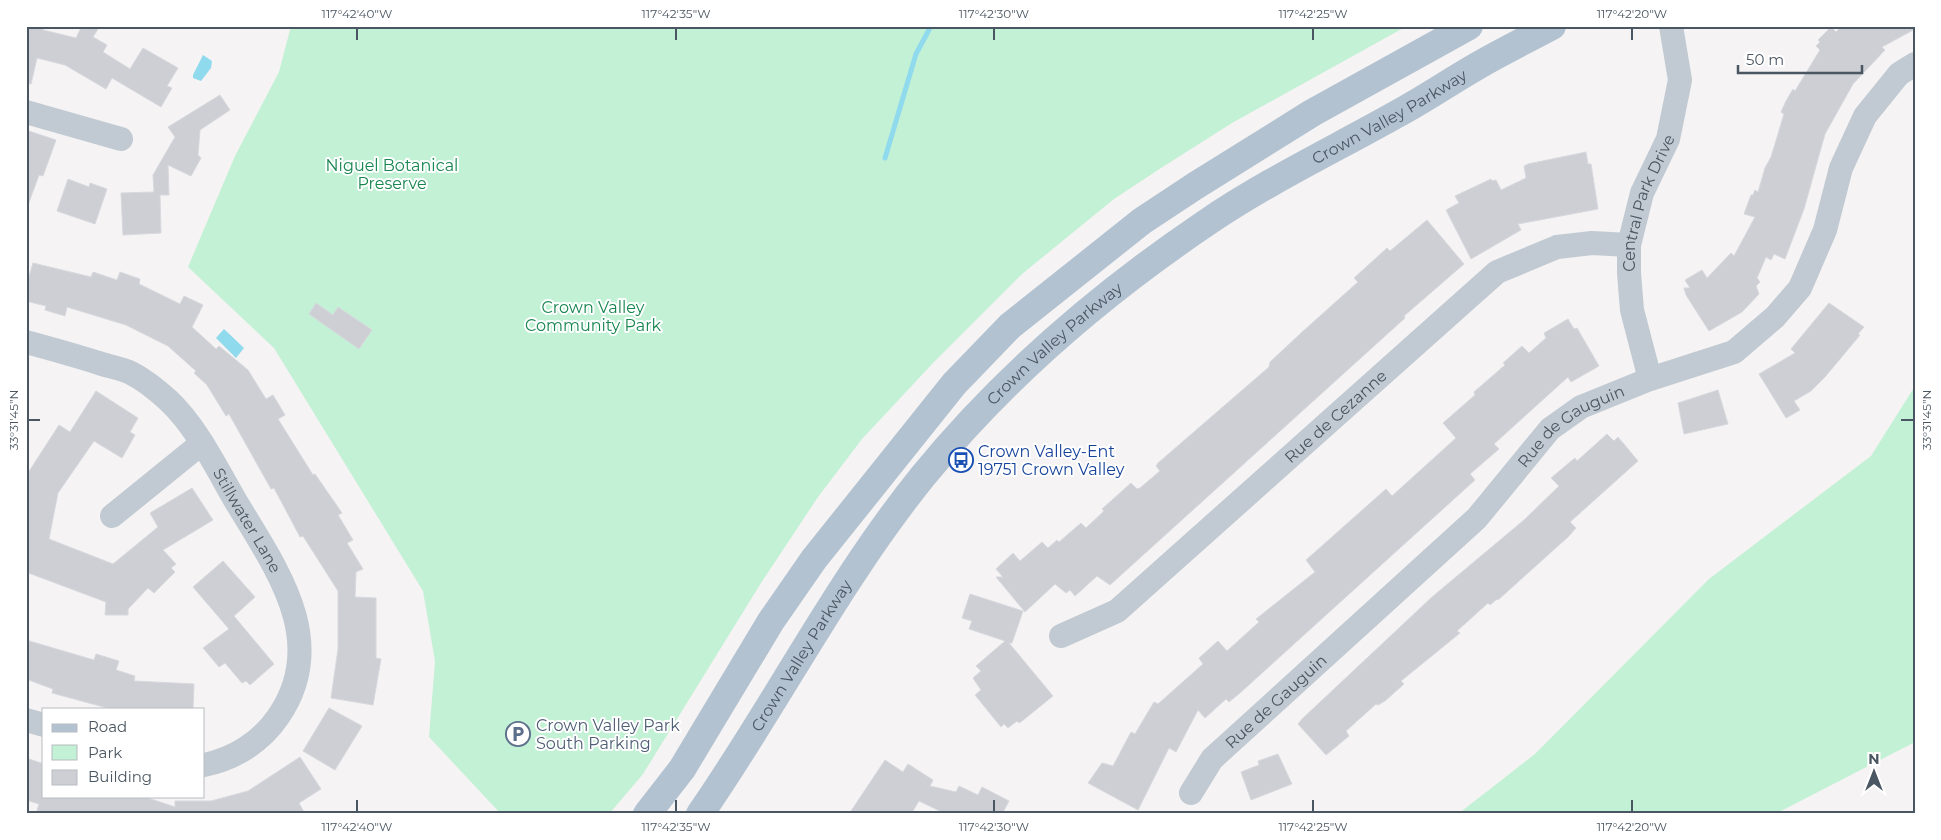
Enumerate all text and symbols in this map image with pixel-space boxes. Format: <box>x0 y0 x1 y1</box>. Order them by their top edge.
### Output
text: 117°42'40"W <box>322 6 392 21</box>
text: 117°42'35"W <box>642 6 710 21</box>
text: 117°42'30"W <box>959 6 1029 21</box>
text: 117°42'25"W <box>1278 6 1348 21</box>
text: 117°42'20"W <box>1597 6 1667 21</box>
scale bar <box>1738 42 1862 74</box>
text: 50 m <box>1746 50 1784 69</box>
street label: Crown Valley Parkway <box>1309 65 1471 168</box>
street label: Central Park Drive <box>1620 131 1679 272</box>
park label: Niguel Botanical Preserve <box>326 156 458 193</box>
street label: Crown Valley Parkway <box>983 278 1126 409</box>
park label: Crown Valley Community Park <box>525 298 661 335</box>
street label: Rue de Cezanne <box>1281 366 1391 467</box>
street label: Rue de Gauguin <box>1514 381 1627 471</box>
text: 33°31'45"N <box>6 390 21 450</box>
text: 33°31'45"N <box>1919 390 1934 450</box>
place label: Crown Valley-Ent 19751 Crown Valley <box>978 442 1125 479</box>
bus stop icon: Crown Valley-Ent 19751 Crown Valley <box>948 447 974 473</box>
street label: Stillwater Lane <box>209 465 285 576</box>
street label: Crown Valley Parkway <box>747 576 856 735</box>
street label: Rue de Gauguin <box>1221 651 1331 752</box>
legend <box>42 708 205 798</box>
place label: Crown Valley Park South Parking <box>536 716 680 753</box>
text: Road <box>88 717 127 736</box>
parking icon: Crown Valley Park South Parking <box>505 721 531 747</box>
text: Park <box>88 743 122 762</box>
north arrow <box>1848 748 1898 798</box>
text: N <box>1868 750 1880 768</box>
text: Building <box>88 767 152 786</box>
text: 117°42'40"W <box>322 819 392 834</box>
text: 117°42'35"W <box>642 819 710 834</box>
text: 117°42'30"W <box>959 819 1029 834</box>
text: 117°42'25"W <box>1278 819 1348 834</box>
text: 117°42'20"W <box>1597 819 1667 834</box>

